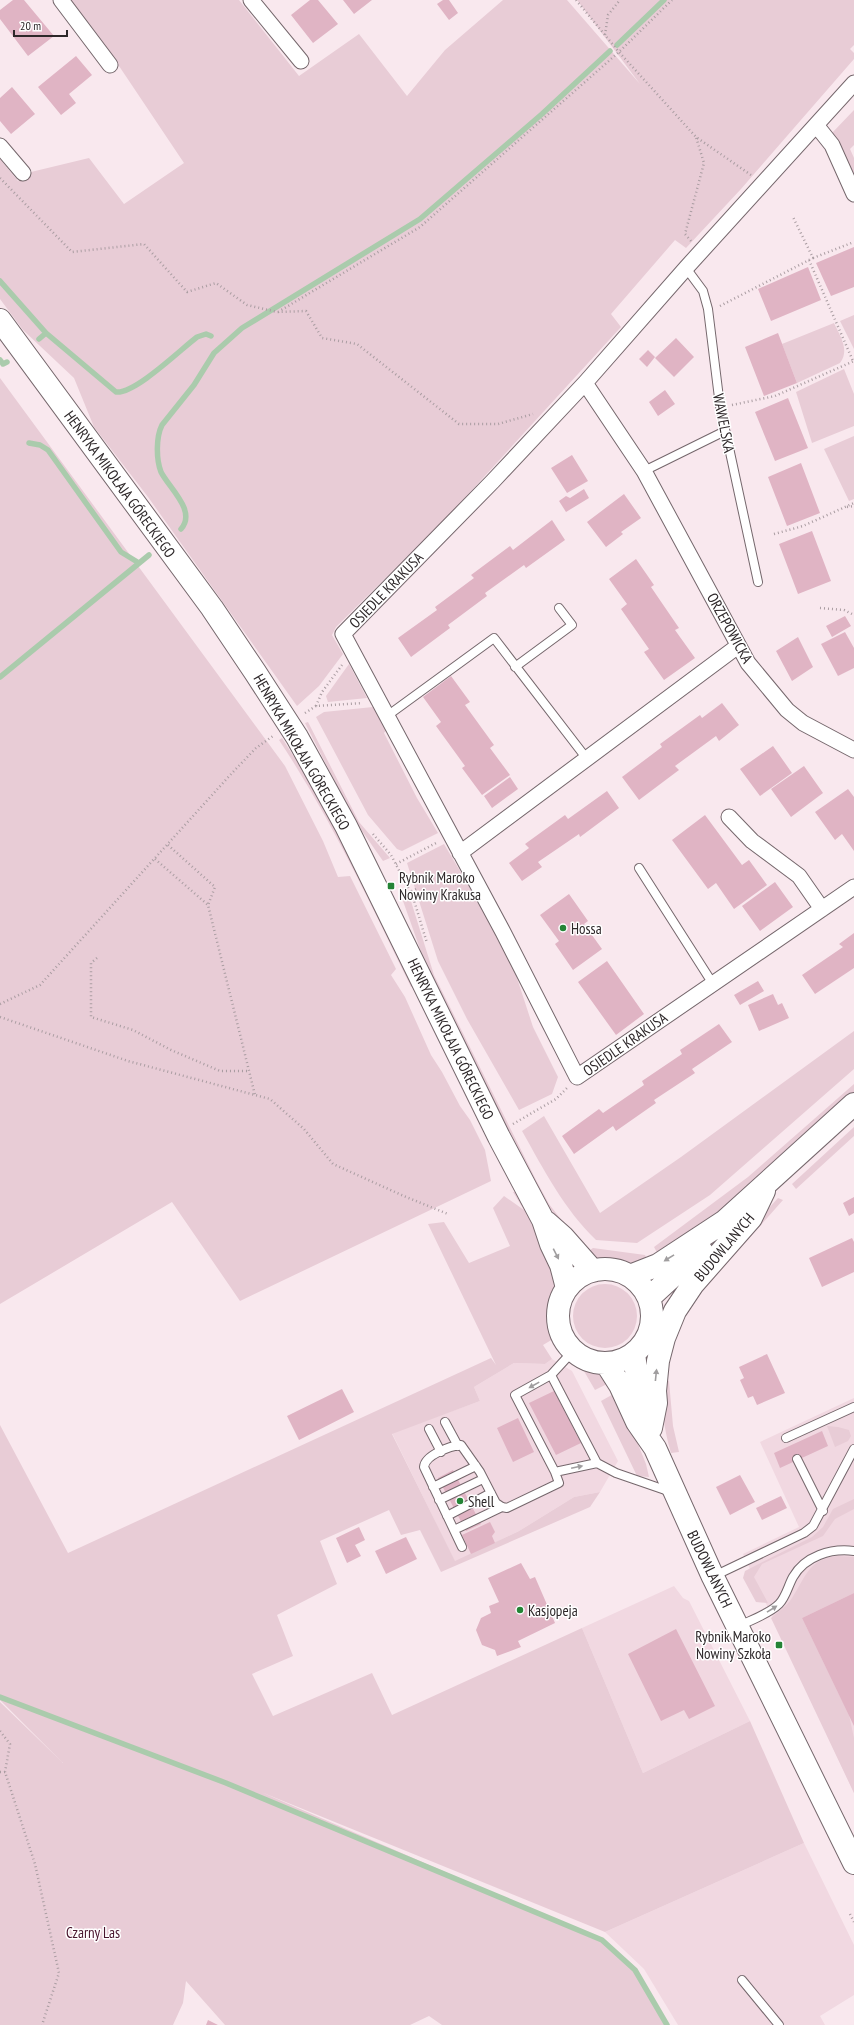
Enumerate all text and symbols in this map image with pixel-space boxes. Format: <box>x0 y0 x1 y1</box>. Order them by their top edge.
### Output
scale bar <box>14 12 67 38</box>
text: 20 m <box>20 18 41 33</box>
street label: WAWELSKA <box>709 392 739 455</box>
street label: HENRYKA MIKOŁAJA GÓRECKIEGO <box>60 407 180 561</box>
street label: OSIEDLE KRAKUSA <box>345 547 428 632</box>
street label: ORZEPOWICKA <box>703 590 757 667</box>
street label: HENRYKA MIKOŁAJA GÓRECKIEGO <box>250 671 354 833</box>
place label: Rybnik Maroko Nowiny Krakusa <box>399 868 481 904</box>
marker: Rybnik Maroko Nowiny Krakusa <box>386 881 396 891</box>
place label: Hossa <box>571 919 602 938</box>
marker: Hossa <box>558 923 568 933</box>
street label: HENRYKA MIKOŁAJA GÓRECKIEGO <box>404 955 498 1123</box>
street label: OSIEDLE KRAKUSA <box>579 1007 671 1080</box>
street label: BUDOWLANYCH <box>690 1209 758 1285</box>
one-way arrow <box>553 1248 559 1259</box>
one-way arrow <box>664 1254 674 1262</box>
one-way arrow <box>653 1369 659 1381</box>
one-way arrow <box>528 1382 539 1388</box>
one-way arrow <box>571 1464 583 1470</box>
place label: Shell <box>468 1492 495 1511</box>
marker: Shell <box>455 1496 465 1506</box>
street label: BUDOWLANYCH <box>683 1527 737 1611</box>
place label: Kasjopeja <box>528 1601 578 1620</box>
marker: Kasjopeja <box>515 1605 525 1615</box>
one-way arrow <box>767 1605 778 1612</box>
place label: Rybnik Maroko Nowiny Szkoła <box>695 1627 771 1663</box>
marker: Rybnik Maroko Nowiny Szkoła <box>774 1640 784 1650</box>
park label: Czarny Las <box>66 1923 120 1942</box>

